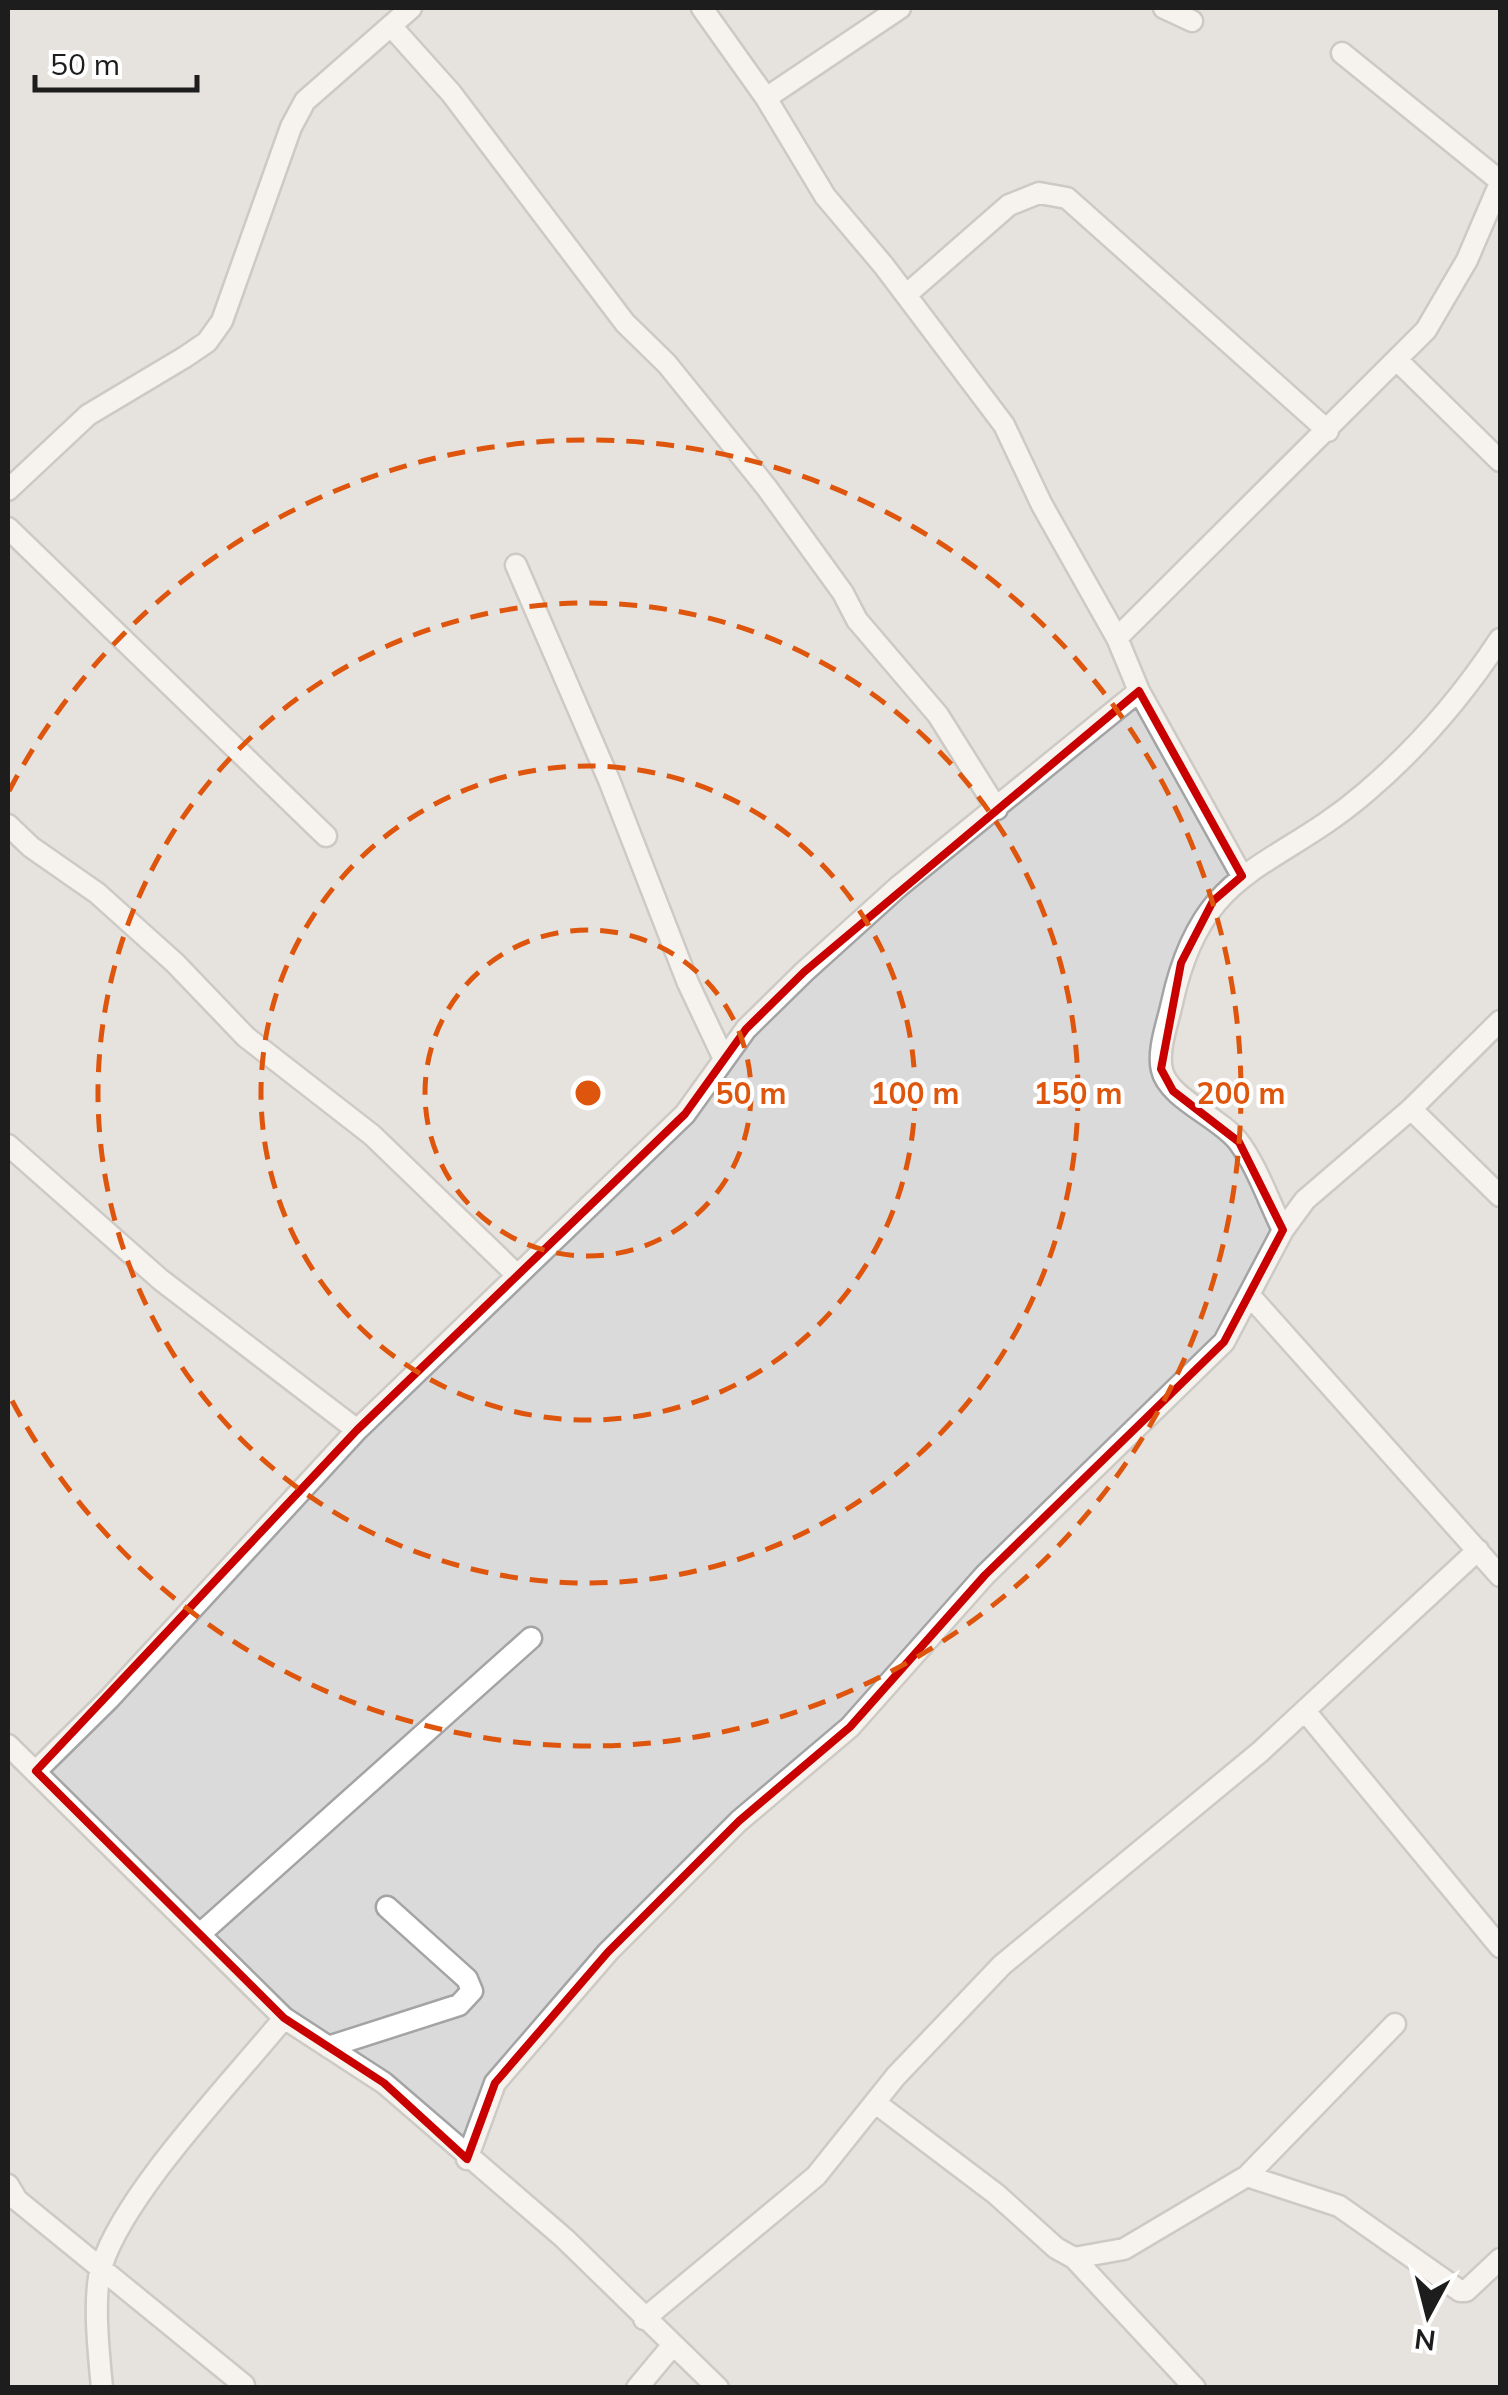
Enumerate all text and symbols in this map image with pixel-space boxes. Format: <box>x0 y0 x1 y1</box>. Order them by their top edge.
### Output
scale bar <box>35 30 198 92</box>
text: 50 m <box>50 45 120 83</box>
text: 50 m <box>715 1074 787 1112</box>
text: 100 m <box>870 1074 960 1112</box>
text: 150 m <box>1033 1074 1123 1112</box>
text: 200 m <box>1196 1074 1286 1112</box>
centre of rings <box>570 1075 606 1111</box>
north arrow <box>1378 2265 1478 2365</box>
text: N <box>1412 2322 1438 2359</box>

